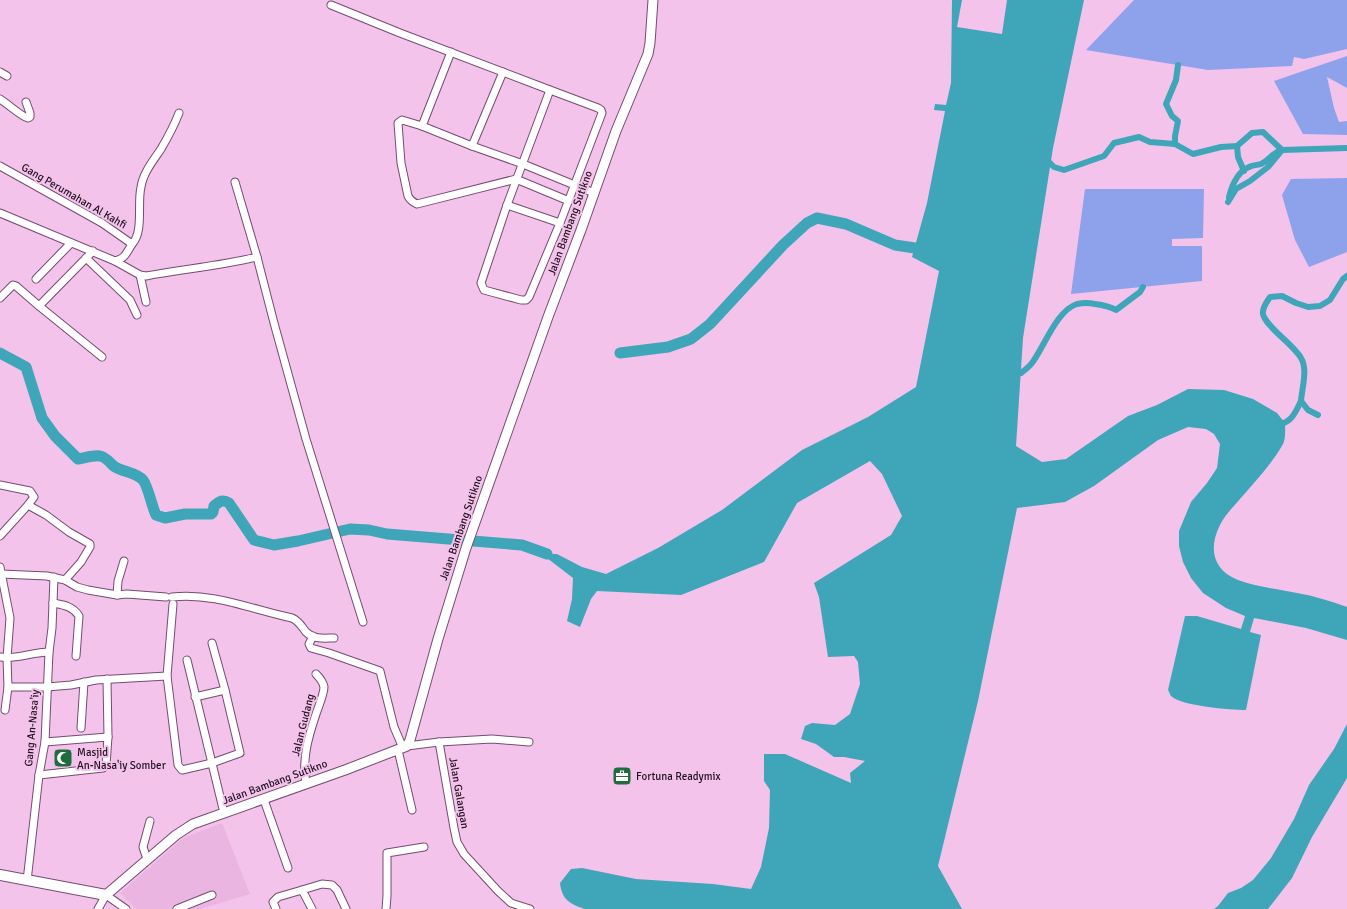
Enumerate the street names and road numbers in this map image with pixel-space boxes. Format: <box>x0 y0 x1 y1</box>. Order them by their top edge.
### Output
street label: Gang Perumahan Al Kahfi <box>19 160 129 232</box>
street label: Jalan Bambang Sutikno <box>545 169 595 277</box>
street label: Jalan Bambang Sutikno <box>437 473 485 582</box>
street label: Gang An-Nasa'iy <box>22 688 42 767</box>
street label: Jalan Gudang <box>289 692 317 758</box>
street label: Jalan Galangan <box>446 756 472 830</box>
street label: Jalan Bambang Sutikno <box>221 757 329 807</box>

